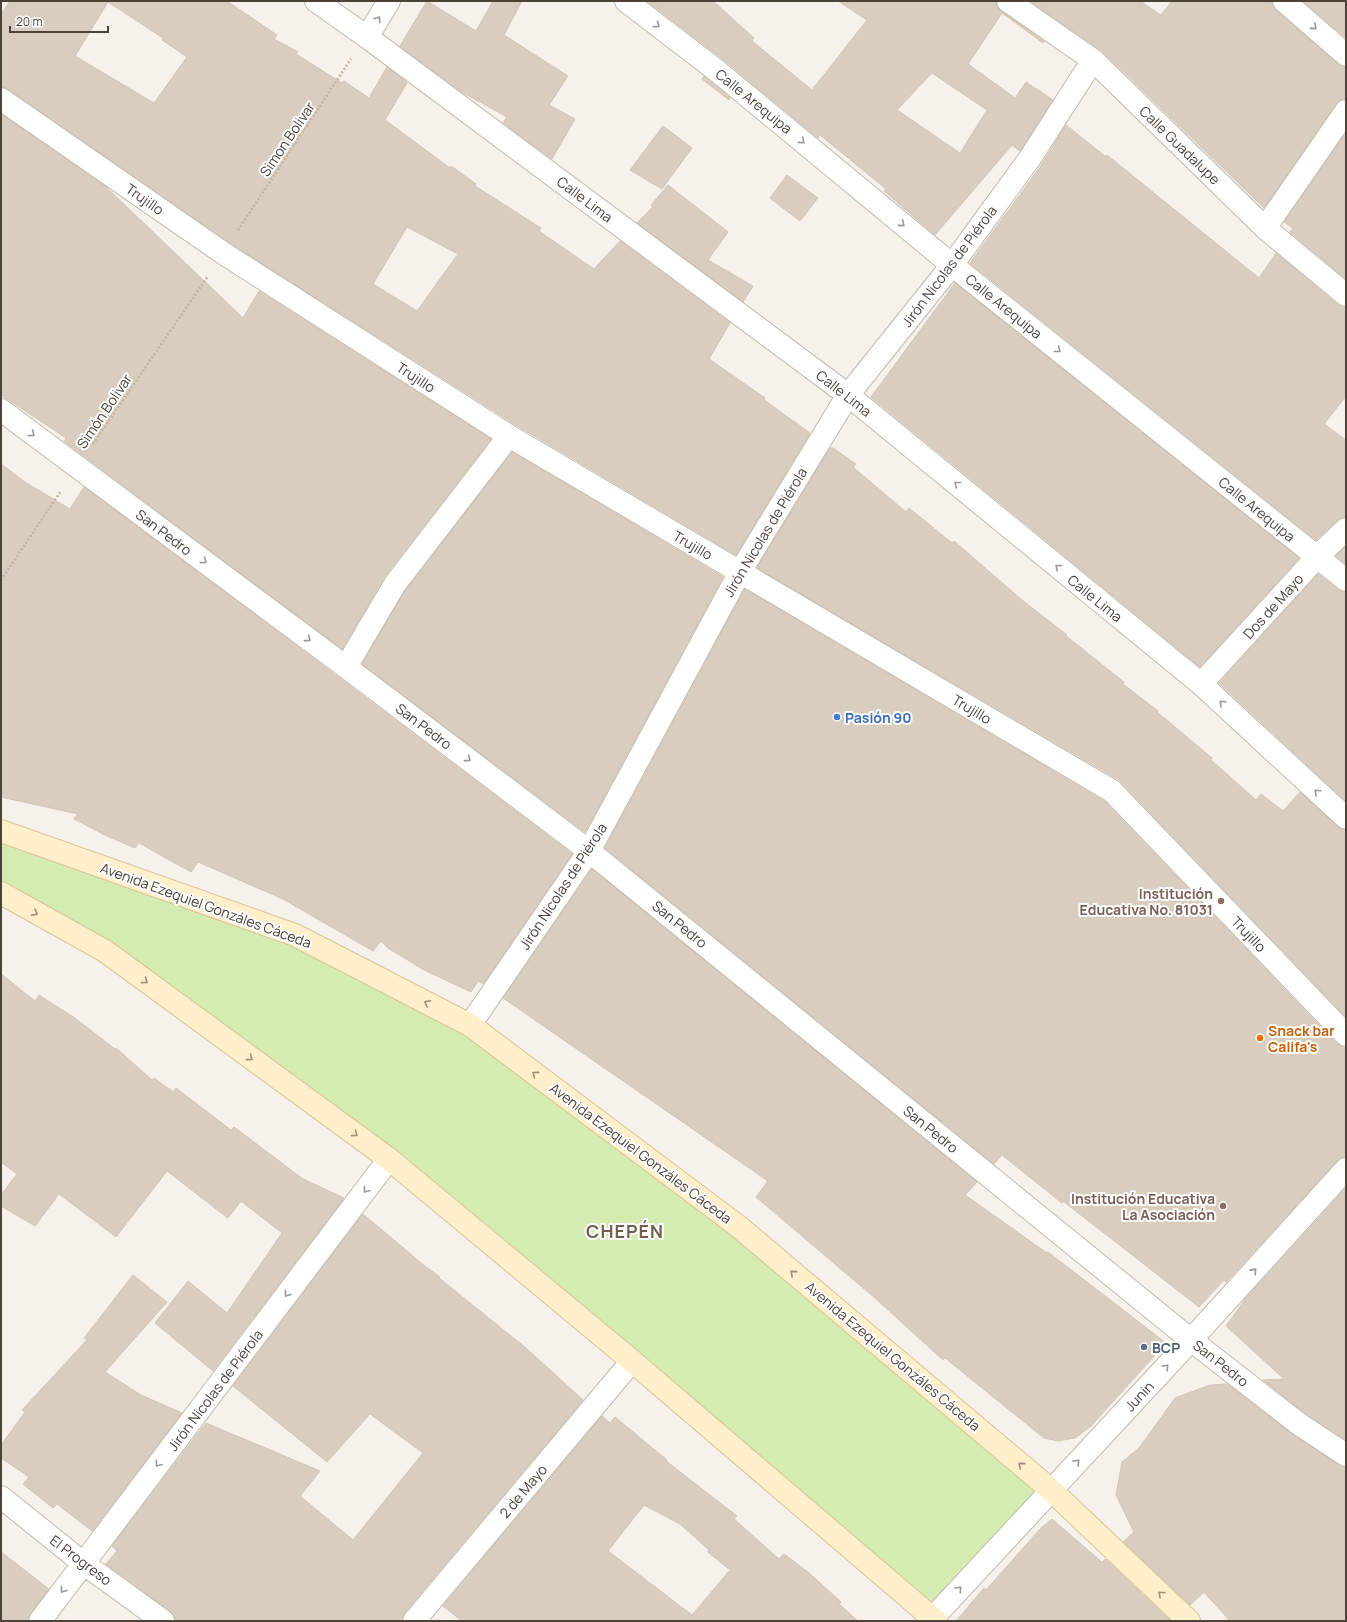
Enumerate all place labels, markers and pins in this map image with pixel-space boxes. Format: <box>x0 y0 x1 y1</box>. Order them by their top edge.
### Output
place label: Pasión 90 <box>845 708 911 727</box>
marker: Pasión 90 <box>832 712 842 722</box>
place label: Institución Educativa No. 81031 <box>1080 884 1213 919</box>
marker: Institución Educativa No. 81031 <box>1216 896 1226 906</box>
place label: Snack bar Califa's <box>1268 1021 1335 1056</box>
marker: Snack bar Califa's <box>1255 1033 1265 1043</box>
place label: Institución Educativa La Asociación <box>1071 1189 1215 1224</box>
marker: Institución Educativa La Asociación <box>1218 1201 1228 1211</box>
place label: BCP <box>1152 1338 1180 1357</box>
marker: BCP <box>1139 1342 1149 1352</box>

